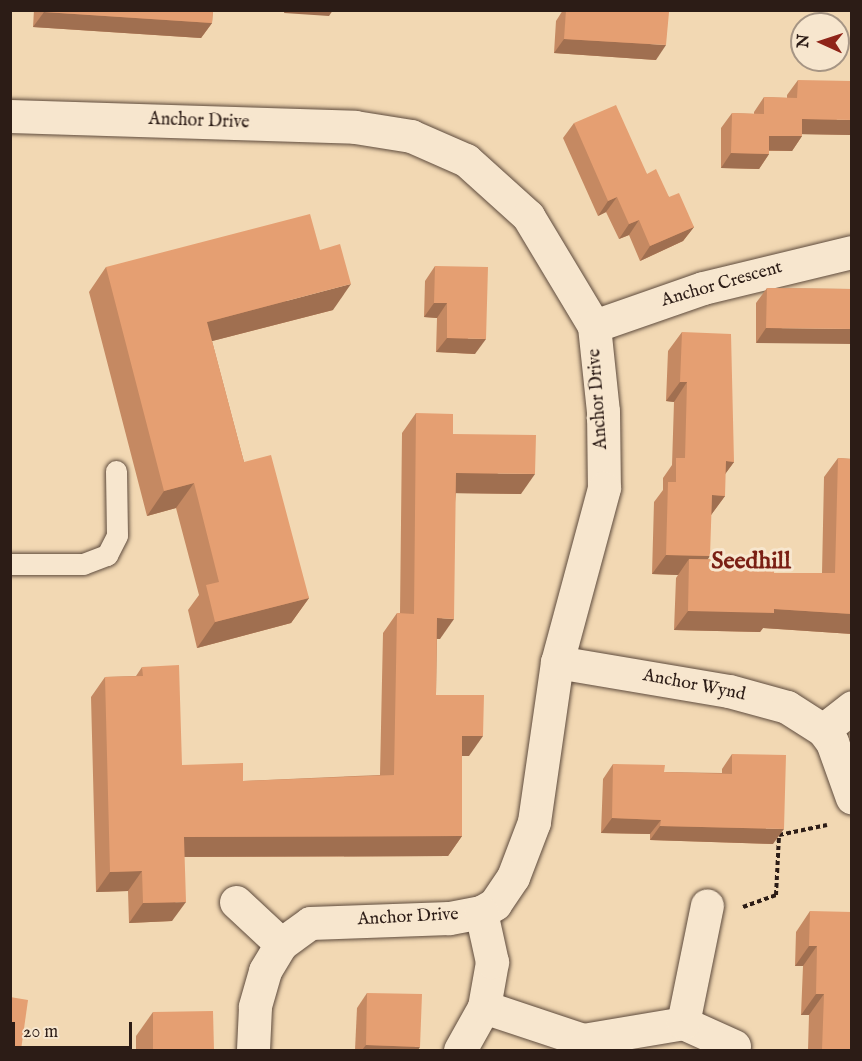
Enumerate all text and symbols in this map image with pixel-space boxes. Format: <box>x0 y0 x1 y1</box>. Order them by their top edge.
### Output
north arrow <box>790 12 850 72</box>
text: N <box>794 34 814 49</box>
street label: Anchor Drive <box>148 109 250 135</box>
street label: Anchor Crescent <box>659 257 785 313</box>
street label: Anchor Drive <box>585 348 613 450</box>
district label: Seedhill <box>711 548 791 576</box>
street label: Anchor Wynd <box>641 665 747 707</box>
street label: Anchor Drive <box>357 905 459 931</box>
scale bar <box>15 1010 135 1048</box>
text: 20 m <box>23 1021 58 1044</box>

